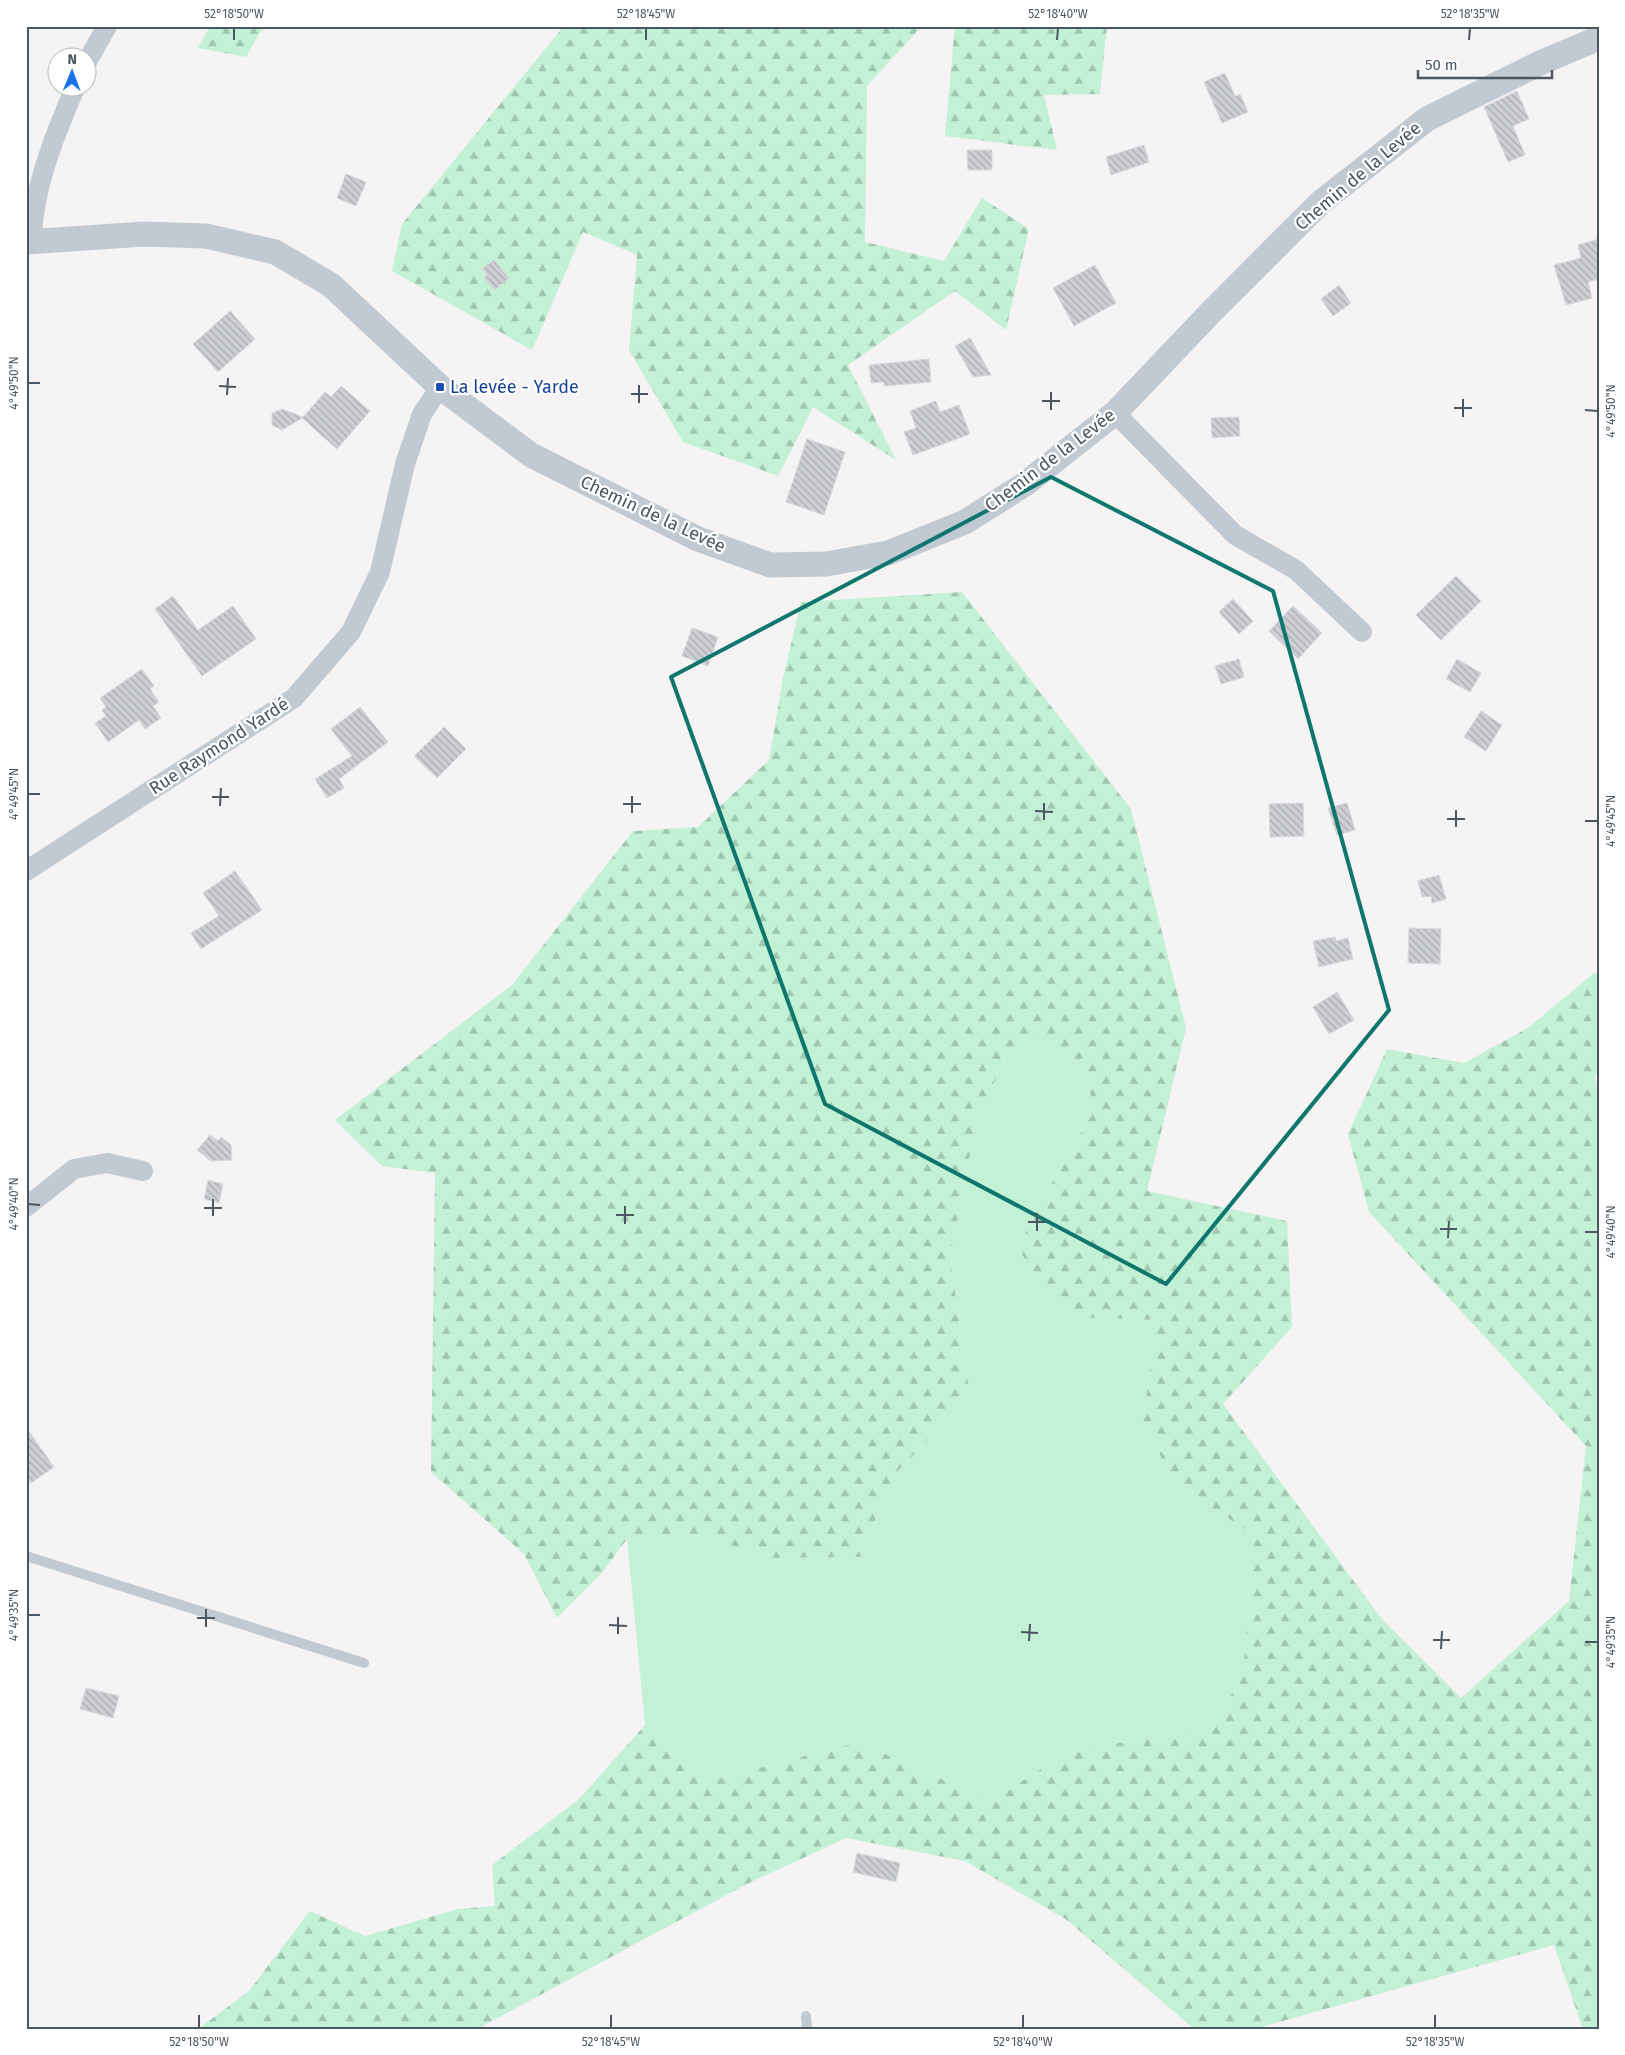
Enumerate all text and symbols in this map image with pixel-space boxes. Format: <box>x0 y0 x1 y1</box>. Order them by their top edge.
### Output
text: 52°18'50"W <box>204 7 264 21</box>
text: 52°18'45"W <box>617 7 675 21</box>
text: 52°18'40"W <box>1028 7 1088 21</box>
text: 52°18'35"W <box>1441 7 1499 21</box>
north arrow <box>48 48 98 98</box>
scale bar <box>1418 48 1551 80</box>
text: N <box>67 51 77 68</box>
text: 50 m <box>1425 56 1458 74</box>
street label: Chemin de la Levée <box>1290 117 1426 235</box>
text: 4°49'50"N <box>7 356 21 410</box>
place label: La levée - Yarde <box>450 376 579 398</box>
marker: La levée - Yarde <box>434 381 446 393</box>
text: 4°49'50"N <box>1604 384 1618 438</box>
street label: Chemin de la Levée <box>980 404 1120 516</box>
street label: Chemin de la Levée <box>577 471 729 557</box>
street label: Rue Raymond Yardé <box>145 693 293 799</box>
text: 4°49'45"N <box>7 768 21 820</box>
text: 4°49'45"N <box>1604 795 1618 847</box>
text: 4°49'40"N <box>7 1177 21 1231</box>
text: 4°49'40"N <box>1604 1205 1618 1259</box>
text: 4°49'35"N <box>7 1589 21 1641</box>
text: 4°49'35"N <box>1604 1616 1618 1668</box>
text: 52°18'50"W <box>169 2035 229 2049</box>
text: 52°18'45"W <box>582 2035 640 2049</box>
text: 52°18'40"W <box>993 2035 1053 2049</box>
text: 52°18'35"W <box>1406 2035 1464 2049</box>

